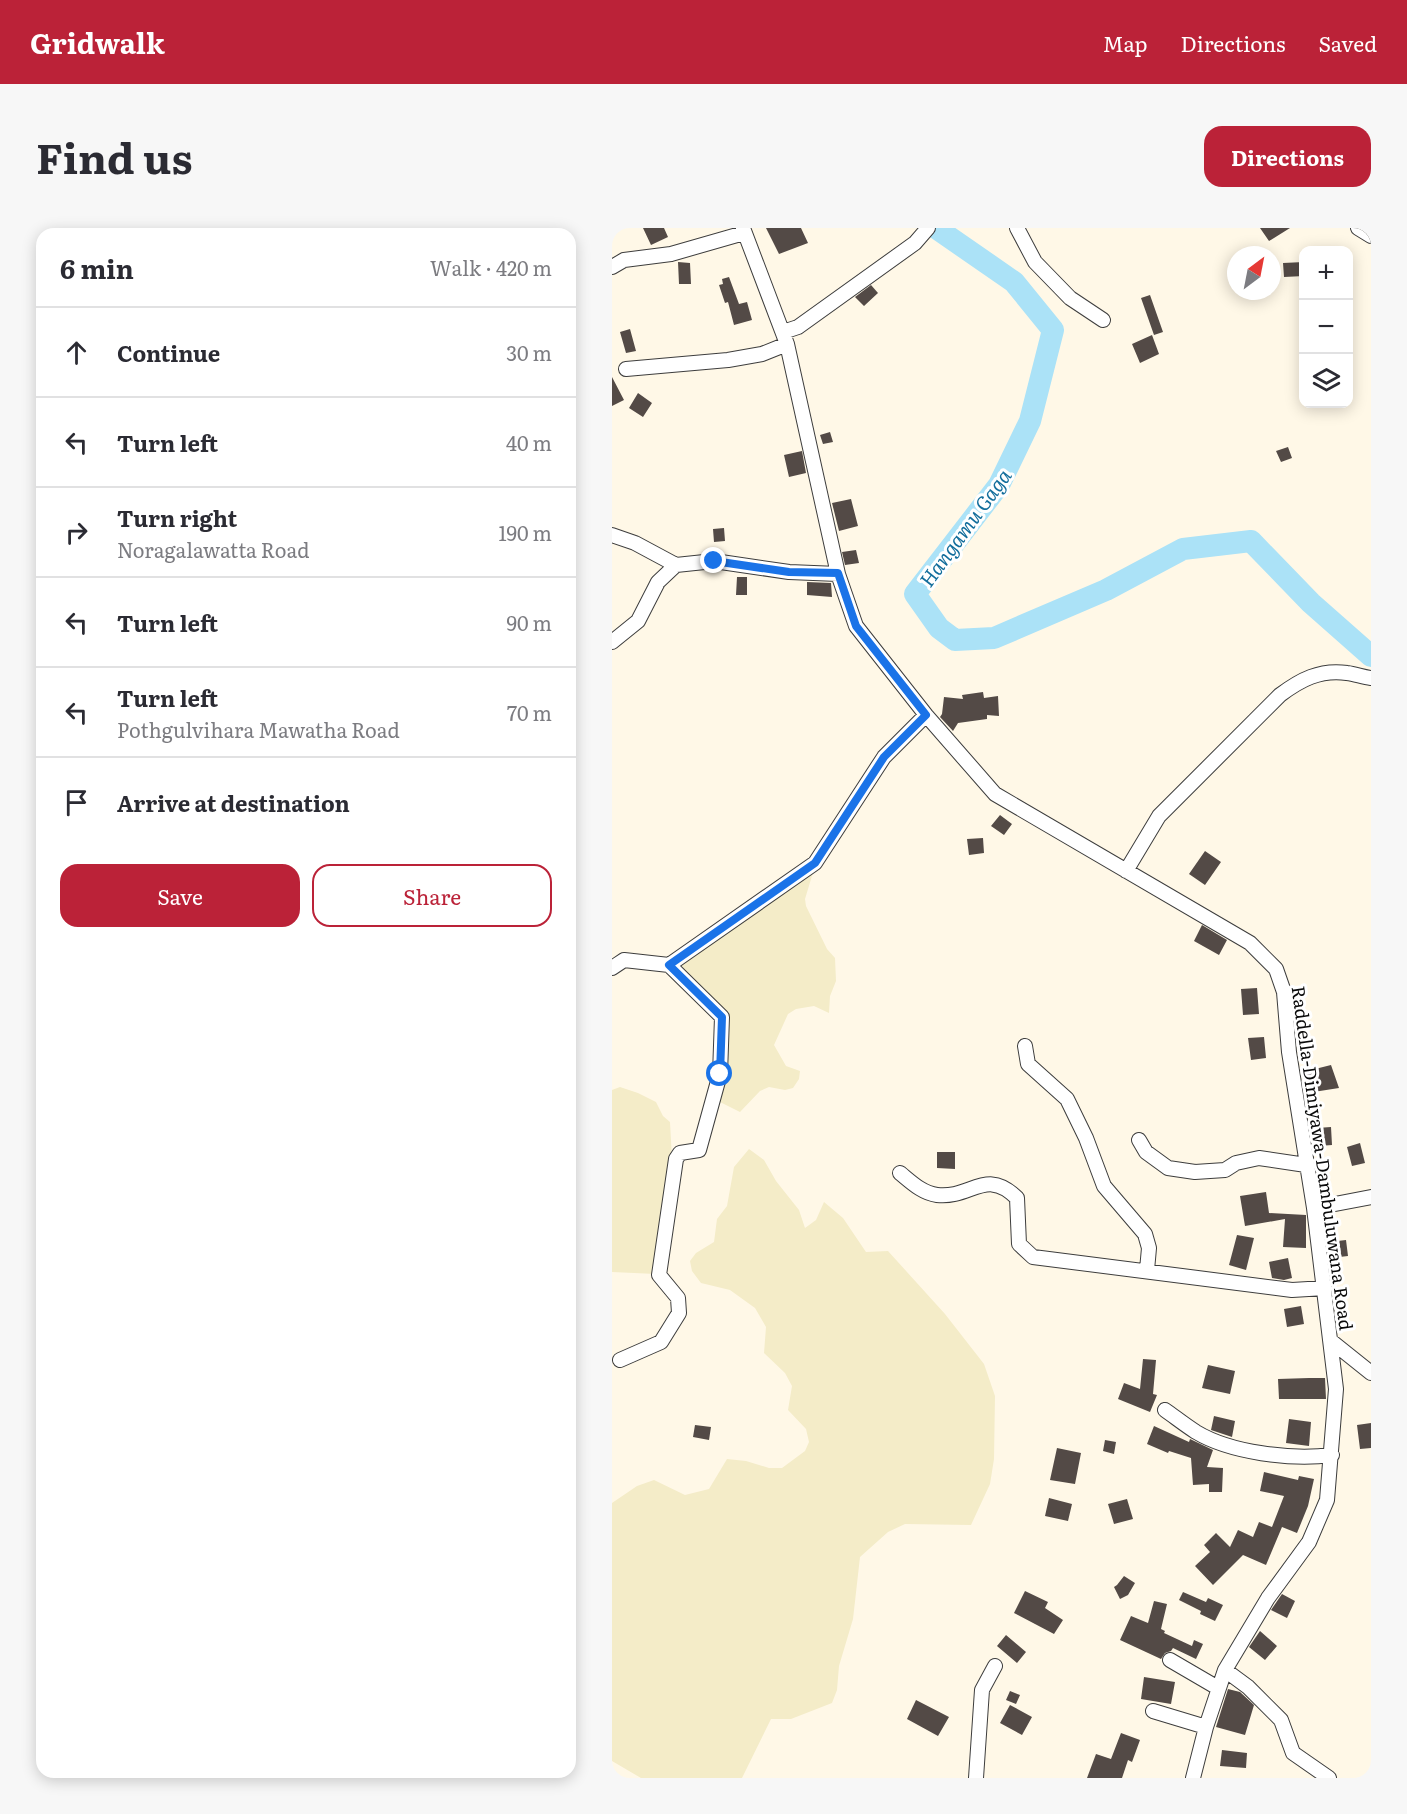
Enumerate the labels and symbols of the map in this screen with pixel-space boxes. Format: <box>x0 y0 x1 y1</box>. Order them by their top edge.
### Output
north arrow <box>1227 246 1281 300</box>
water label: Hangamu Gaga <box>911 461 1018 592</box>
route end <box>700 547 726 573</box>
street label: Raddella-Dimiyawa-Dambuluwana Road <box>1285 984 1361 1332</box>
route start <box>706 1060 732 1086</box>

